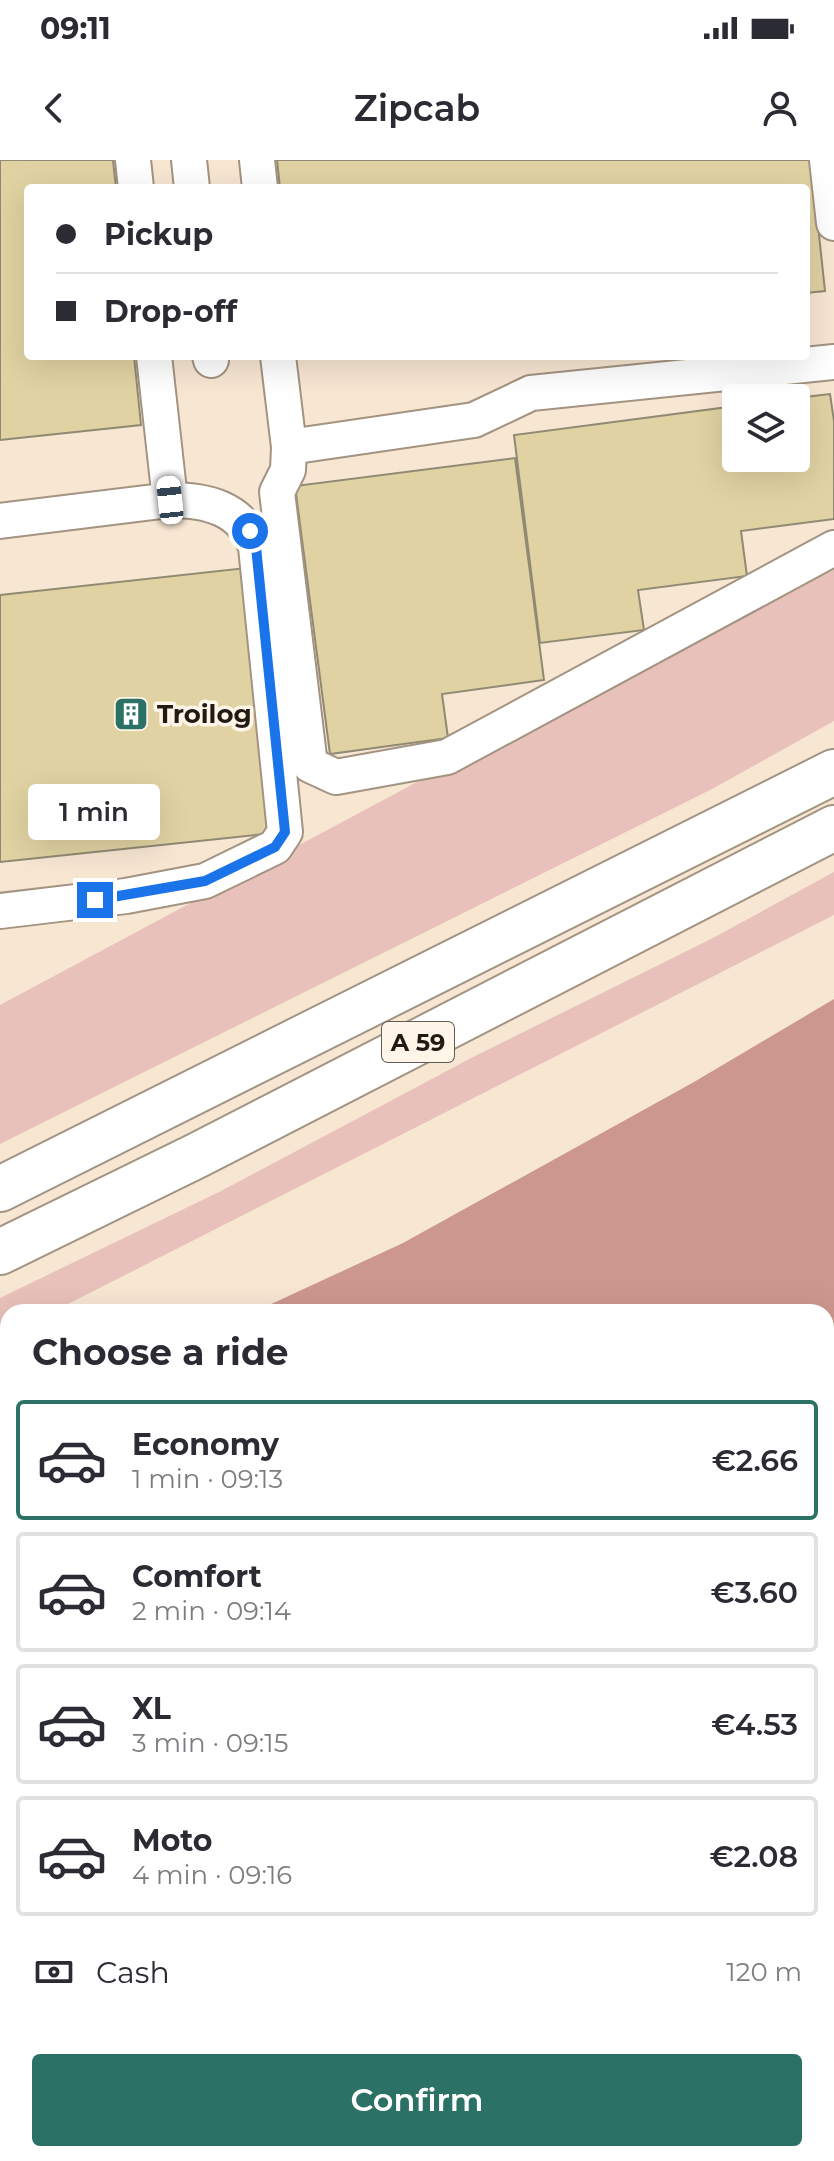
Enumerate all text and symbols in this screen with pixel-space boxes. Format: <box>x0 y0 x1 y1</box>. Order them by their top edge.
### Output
text: 09:11 <box>40 10 111 47</box>
icon: back <box>32 86 76 130</box>
text: Zipcab <box>354 86 480 130</box>
icon: person <box>758 86 802 130</box>
text: Pickup <box>104 216 213 253</box>
text: Drop-off <box>104 293 237 330</box>
map controls <box>722 384 810 472</box>
button: layers <box>722 384 810 472</box>
car <box>156 475 184 525</box>
route start <box>232 513 268 549</box>
building icon: Troilog <box>112 695 150 733</box>
place label: Troilog <box>157 698 252 730</box>
callout: 1 min <box>29 784 161 840</box>
text: 1 min <box>59 796 129 828</box>
route end <box>77 882 113 918</box>
road number: A 59 <box>382 1022 454 1062</box>
text: Choose a ride <box>32 1330 289 1374</box>
icon: car <box>36 1424 108 1496</box>
text: Economy <box>132 1426 279 1463</box>
text: €2.66 <box>712 1442 798 1479</box>
text: 1 min · 09:13 <box>132 1463 283 1495</box>
icon: car <box>36 1556 108 1628</box>
text: Comfort <box>132 1558 262 1595</box>
text: €3.60 <box>710 1574 798 1611</box>
text: 2 min · 09:14 <box>132 1595 291 1627</box>
icon: car <box>36 1688 108 1760</box>
text: XL <box>132 1690 171 1727</box>
text: €4.53 <box>711 1706 798 1743</box>
text: 3 min · 09:15 <box>132 1727 288 1759</box>
icon: car <box>36 1820 108 1892</box>
text: Moto <box>132 1822 213 1859</box>
text: €2.08 <box>710 1838 798 1875</box>
text: 4 min · 09:16 <box>132 1859 292 1891</box>
icon: cash <box>32 1950 76 1994</box>
text: Cash <box>96 1954 170 1991</box>
text: 120 m <box>726 1956 802 1988</box>
button: Confirm <box>32 2054 802 2146</box>

